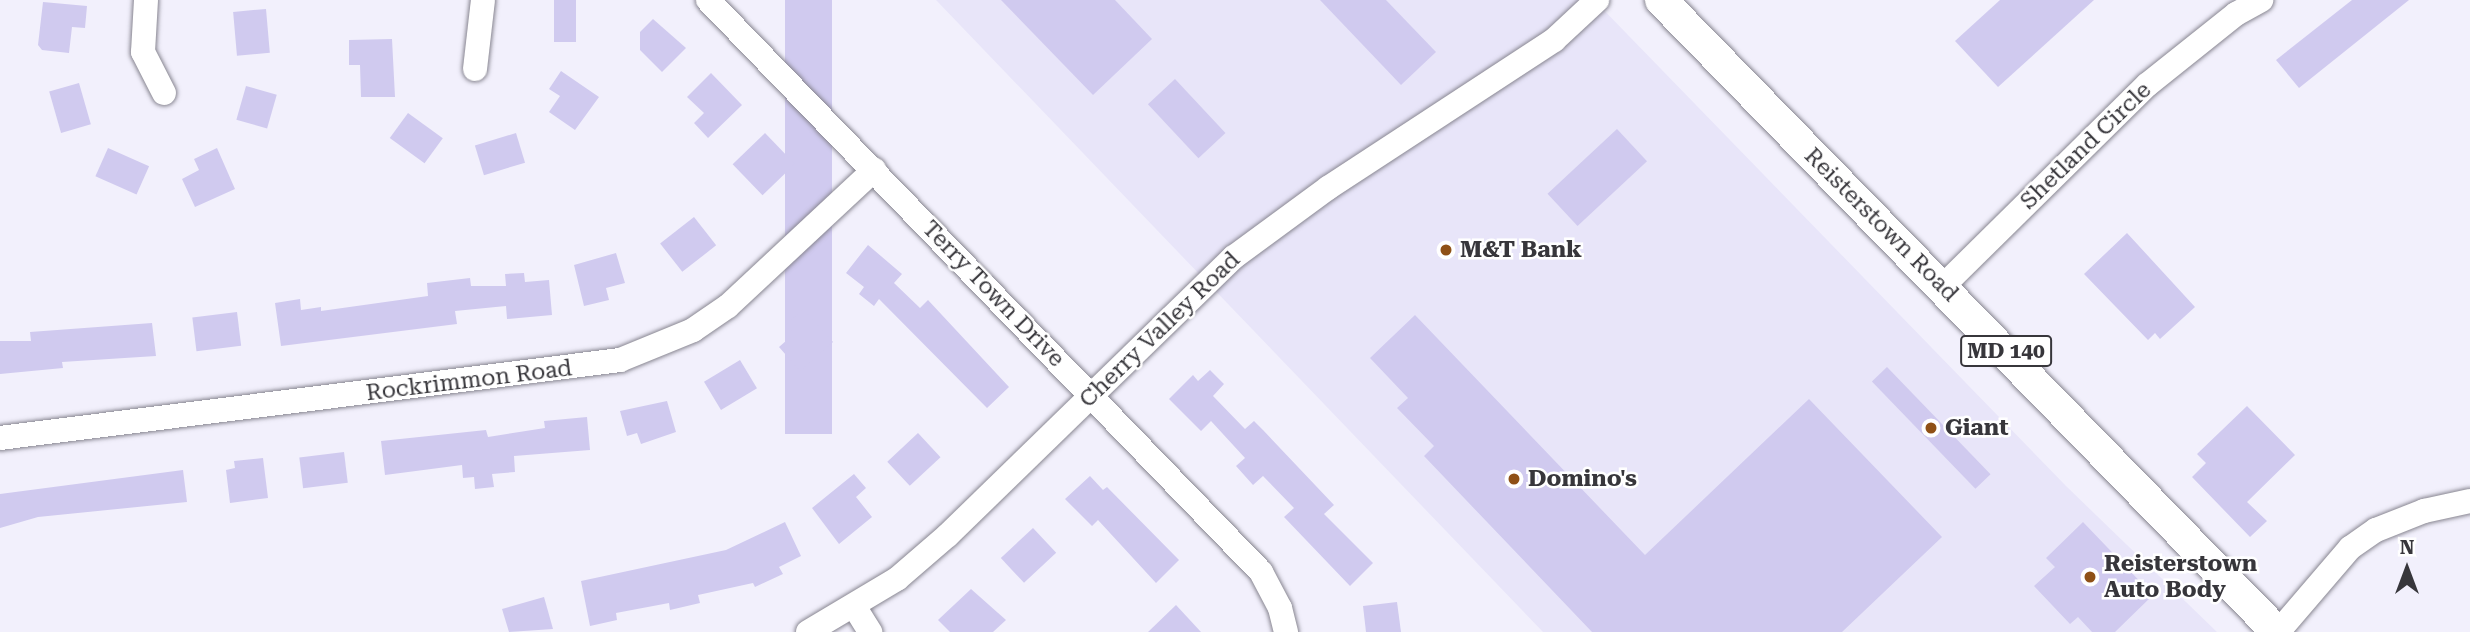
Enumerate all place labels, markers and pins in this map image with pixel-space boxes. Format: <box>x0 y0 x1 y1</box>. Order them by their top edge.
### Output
place label: M&T Bank <box>1460 236 1582 264</box>
marker: M&T Bank <box>1438 242 1454 258</box>
place label: Giant <box>1945 414 2009 442</box>
marker: Giant <box>1923 420 1939 436</box>
place label: Domino's <box>1528 465 1637 493</box>
marker: Domino's <box>1506 471 1522 487</box>
place label: Reisterstown Auto Body <box>2104 550 2257 604</box>
marker: Reisterstown Auto Body <box>2082 569 2098 585</box>

